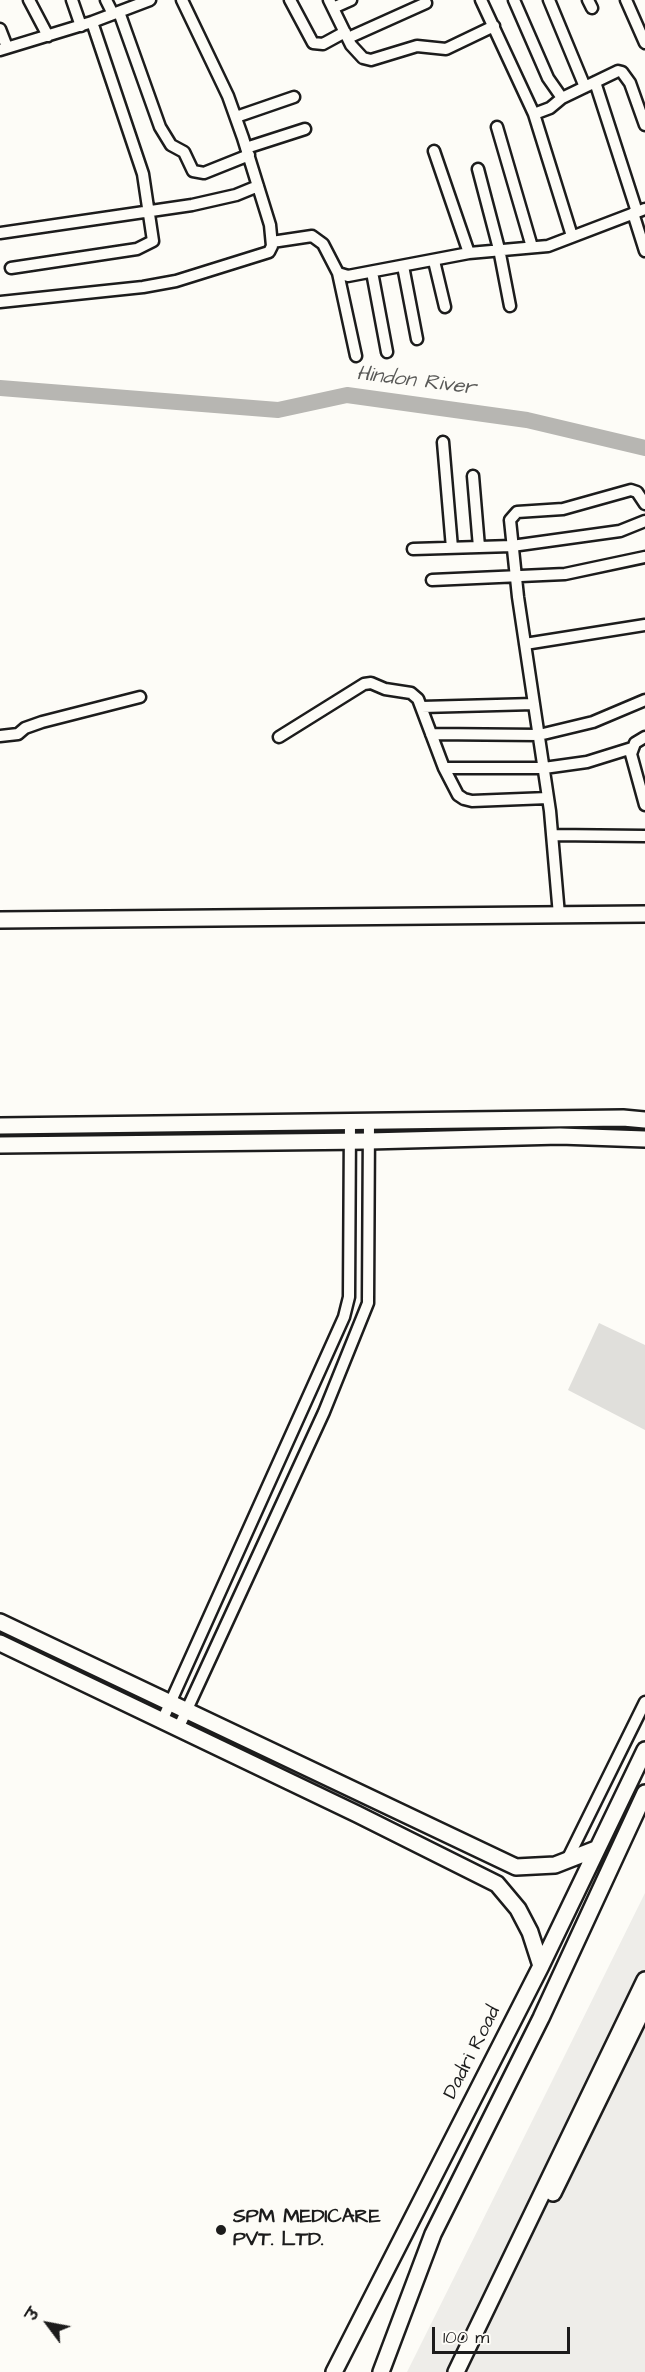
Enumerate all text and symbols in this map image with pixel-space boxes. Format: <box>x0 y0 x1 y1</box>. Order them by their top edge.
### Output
water label: Hindon River <box>355 362 477 402</box>
street label: Dadri Road <box>439 2002 507 2104</box>
place label: SPM MEDICARE PVT. LTD. <box>233 2206 381 2253</box>
marker: SPM MEDICARE PVT. LTD. <box>214 2223 228 2237</box>
north arrow <box>18 2294 78 2354</box>
text: उ <box>21 2304 45 2325</box>
scale bar <box>435 2315 573 2353</box>
text: 100 m <box>443 2325 489 2350</box>

